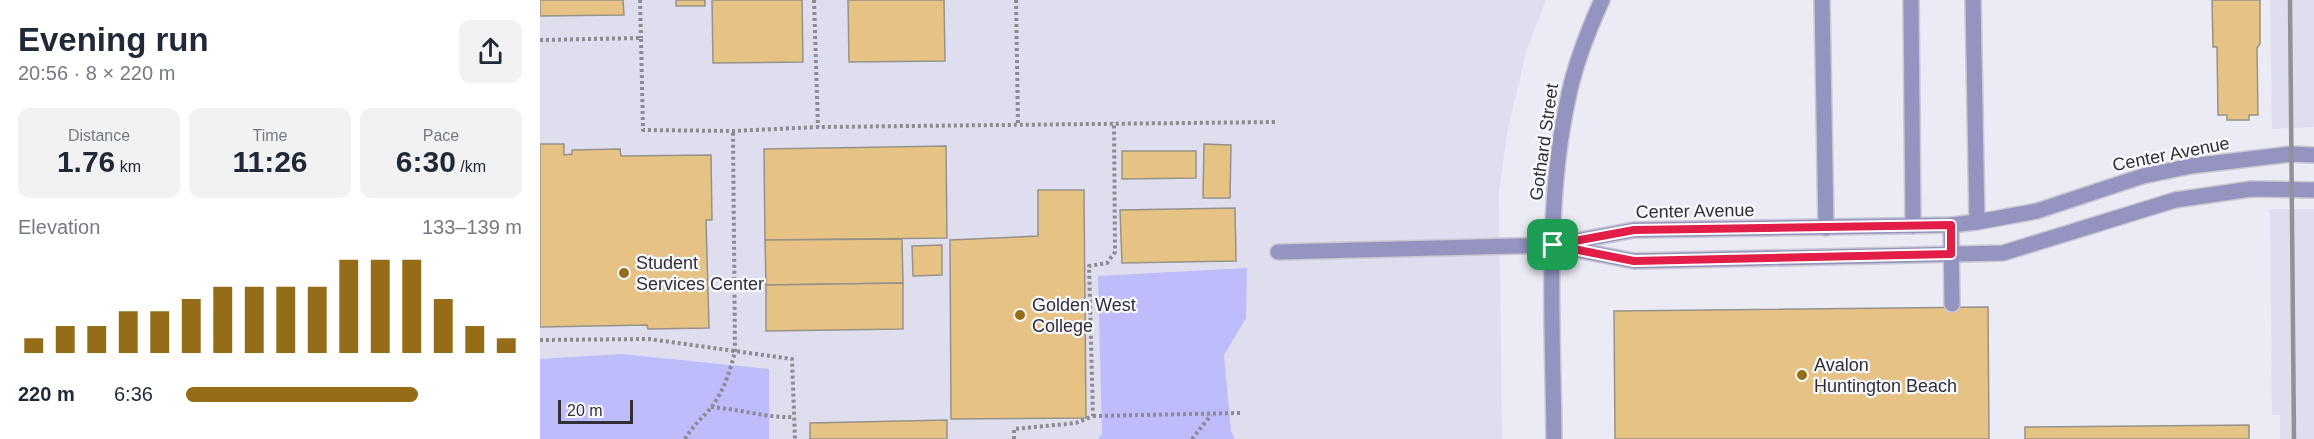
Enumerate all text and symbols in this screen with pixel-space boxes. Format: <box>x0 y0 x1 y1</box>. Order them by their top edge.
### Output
button: share <box>459 20 522 83</box>
text: Evening run <box>18 21 209 58</box>
text: 20:56 · 8 × 220 m <box>18 62 175 84</box>
street label: Gothard Street <box>1526 82 1562 202</box>
text: Distance <box>68 127 130 144</box>
text: Time <box>253 127 287 144</box>
text: Pace <box>423 127 459 144</box>
street label: Center Avenue <box>2111 133 2231 175</box>
text: 1.76 <box>57 145 115 178</box>
text: 11:26 <box>232 145 308 178</box>
text: 6:30 <box>396 145 456 178</box>
text: km <box>115 158 141 175</box>
text: /km <box>456 158 486 175</box>
street label: Center Avenue <box>1635 200 1755 222</box>
text: Elevation <box>18 216 100 238</box>
text: 133–139 m <box>422 216 522 238</box>
pin <box>1527 219 1578 270</box>
icon: arrive <box>1536 228 1569 261</box>
place label: Student Services Center <box>636 253 764 294</box>
marker: Student Services Center <box>617 266 631 280</box>
place label: Golden West College <box>1032 295 1136 336</box>
marker: Golden West College <box>1013 308 1027 322</box>
place label: Avalon Huntington Beach <box>1814 355 1957 396</box>
marker: Avalon Huntington Beach <box>1795 368 1809 382</box>
text: 220 m <box>18 383 75 405</box>
text: 6:36 <box>114 383 153 405</box>
scale bar <box>558 397 633 424</box>
text: 20 m <box>567 402 603 419</box>

